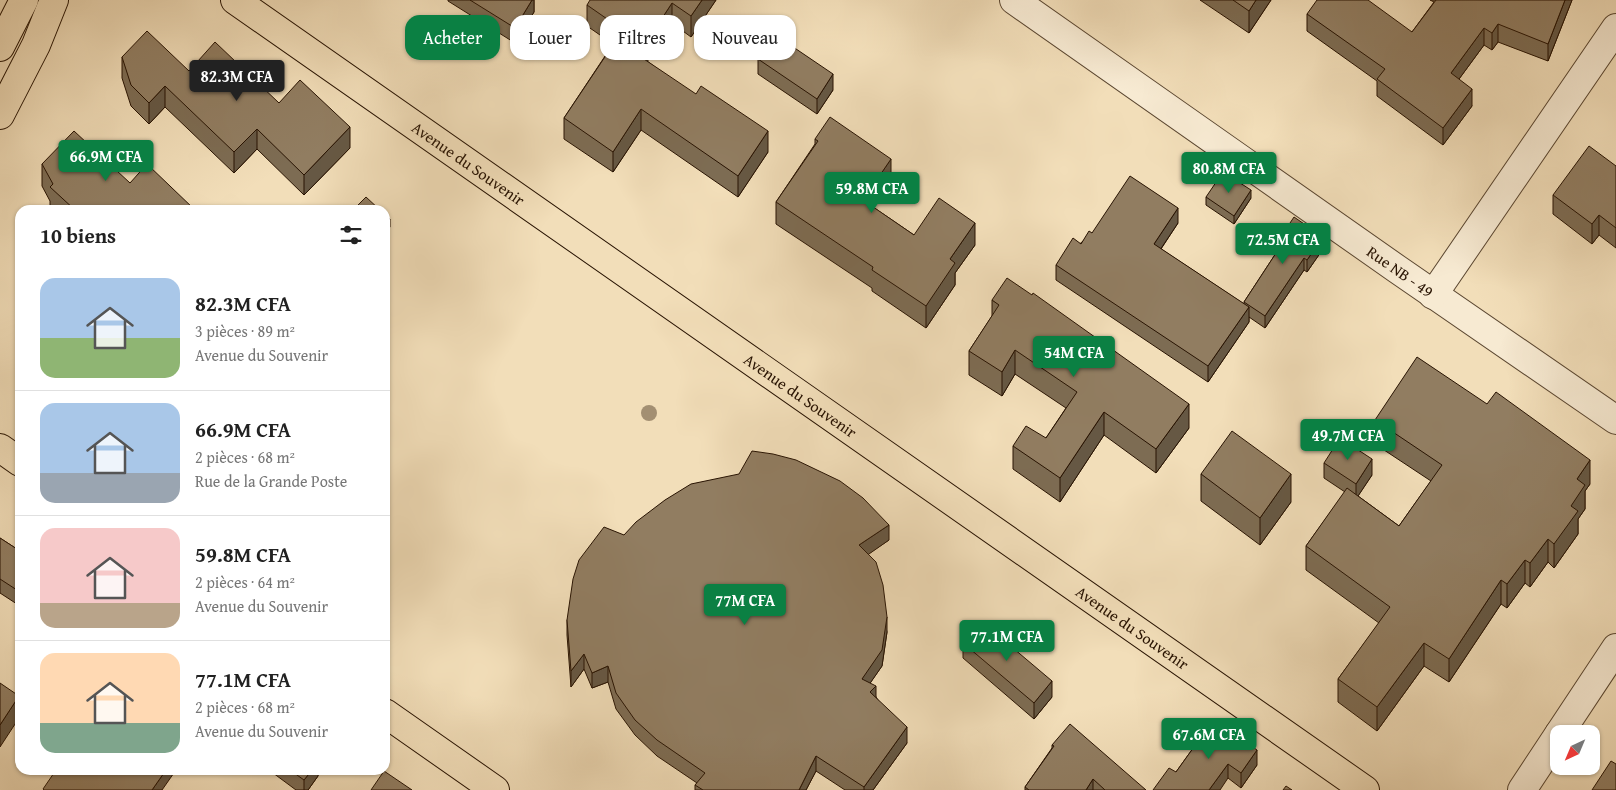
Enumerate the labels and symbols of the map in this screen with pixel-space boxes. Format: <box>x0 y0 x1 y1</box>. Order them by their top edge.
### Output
pin: 82.3M CFA <box>180 59 294 102</box>
street label: Avenue du Souvenir <box>407 115 530 212</box>
pin: 66.9M CFA <box>49 140 163 182</box>
pin: 80.8M CFA <box>1172 152 1286 194</box>
pin: 59.8M CFA <box>815 172 929 214</box>
pin: 72.5M CFA <box>1226 222 1340 265</box>
street label: Rue NB - 49 <box>1362 239 1439 303</box>
pin: 54M CFA <box>1028 336 1120 378</box>
street label: Avenue du Souvenir <box>739 347 862 444</box>
pin: 49.7M CFA <box>1291 418 1405 461</box>
street label: Avenue du Souvenir <box>1071 579 1194 676</box>
pin: 77M CFA <box>699 584 791 626</box>
pin: 77.1M CFA <box>950 620 1064 662</box>
pin: 67.6M CFA <box>1152 718 1266 760</box>
north arrow <box>1550 725 1600 775</box>

